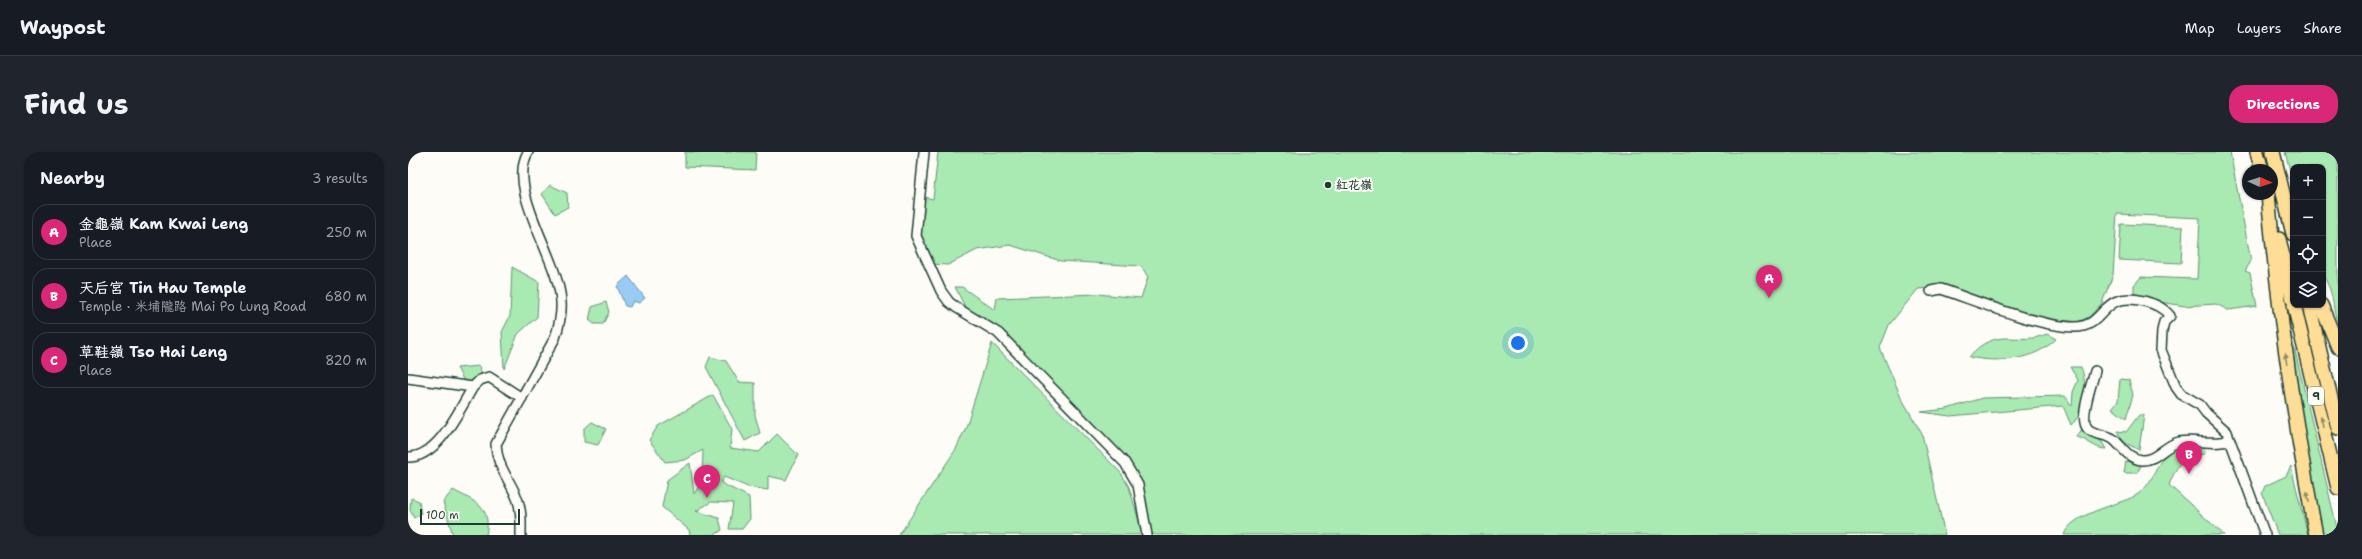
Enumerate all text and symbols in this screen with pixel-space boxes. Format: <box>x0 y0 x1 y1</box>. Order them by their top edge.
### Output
text: Waypost <box>20 15 105 40</box>
text: Map <box>2185 19 2215 37</box>
text: Layers <box>2237 19 2281 37</box>
text: Share <box>2303 19 2342 37</box>
text: Find us <box>24 85 129 123</box>
button: Directions <box>2229 85 2338 123</box>
north arrow <box>2242 164 2278 200</box>
map controls <box>2290 164 2326 308</box>
button: + <box>2290 164 2326 200</box>
text: Nearby <box>40 167 105 189</box>
text: 3 results <box>312 170 368 187</box>
place label: 紅花嶺 <box>1336 177 1372 193</box>
marker: 紅花嶺 <box>1323 180 1333 190</box>
button: − <box>2290 200 2326 236</box>
text: 金龜嶺 Kam Kwai Leng <box>79 214 248 234</box>
text: A <box>49 224 59 241</box>
text: 250 m <box>326 224 367 241</box>
text: Place <box>79 234 112 251</box>
button: locate <box>2290 236 2326 272</box>
pin: A <box>1756 265 1782 298</box>
button: layers <box>2290 272 2326 308</box>
text: 天后宮 Tin Hau Temple <box>79 278 247 298</box>
text: B <box>50 288 58 305</box>
text: 680 m <box>325 288 367 305</box>
text: Temple · 米埔隴路 Mai Po Lung Road <box>79 298 306 315</box>
your location <box>1508 333 1528 353</box>
text: 草鞋嶺 Tso Hai Leng <box>79 342 227 362</box>
text: C <box>50 352 58 369</box>
text: 820 m <box>325 352 367 369</box>
one-way arrow <box>2283 353 2289 365</box>
text: Place <box>79 362 112 379</box>
road number: 9 <box>2308 387 2324 405</box>
one-way arrow <box>2319 416 2325 429</box>
pin: B <box>2176 441 2202 474</box>
pin: C <box>694 465 720 498</box>
one-way arrow <box>2305 491 2311 503</box>
scale bar <box>420 507 520 526</box>
text: 100 m <box>426 508 459 523</box>

